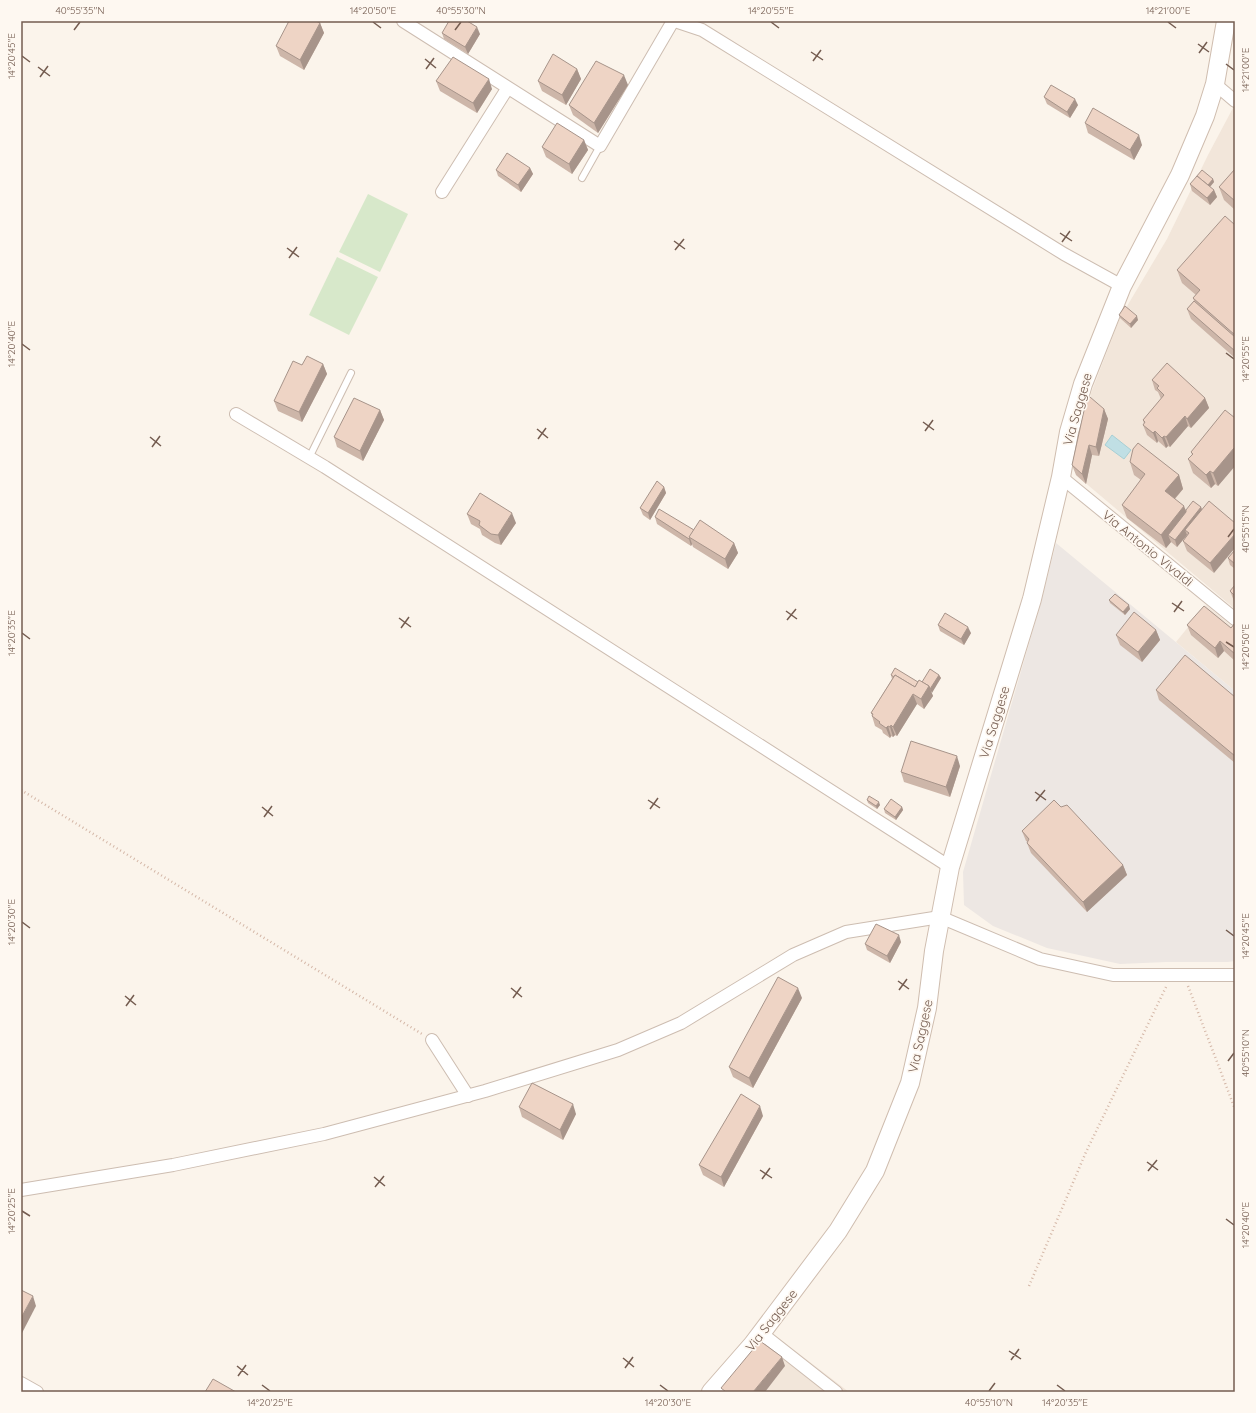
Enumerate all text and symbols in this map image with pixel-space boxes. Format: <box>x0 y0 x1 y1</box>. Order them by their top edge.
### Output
text: 40°55'35"N <box>55 4 105 17</box>
text: 14°20'50"E <box>350 4 397 17</box>
text: 40°55'30"N <box>436 4 486 17</box>
text: 14°20'55"E <box>748 4 794 17</box>
text: 14°21'00"E <box>1146 4 1191 17</box>
text: 14°20'45"E <box>5 33 18 79</box>
text: 14°21'00"E <box>1239 47 1252 92</box>
text: 14°20'40"E <box>5 321 18 367</box>
text: 14°20'55"E <box>1239 336 1252 382</box>
street label: Via Saggese <box>1059 371 1095 447</box>
text: 40°55'15"N <box>1239 505 1252 553</box>
street label: Via Antonio Vivaldi <box>1099 506 1197 590</box>
text: 14°20'35"E <box>5 610 18 656</box>
text: 14°20'50"E <box>1239 623 1252 670</box>
street label: Via Saggese <box>975 684 1013 760</box>
text: 14°20'30"E <box>5 899 18 945</box>
text: 14°20'45"E <box>1239 913 1252 959</box>
street label: Via Saggese <box>904 998 936 1074</box>
text: 40°55'10"N <box>1239 1029 1252 1077</box>
text: 14°20'25"E <box>5 1188 18 1234</box>
text: 14°20'40"E <box>1239 1202 1252 1248</box>
street label: Via Saggese <box>742 1286 800 1354</box>
text: 14°20'25"E <box>247 1396 293 1409</box>
text: 14°20'30"E <box>645 1396 691 1409</box>
text: 40°55'10"N <box>965 1396 1013 1409</box>
text: 14°20'35"E <box>1042 1396 1088 1409</box>

